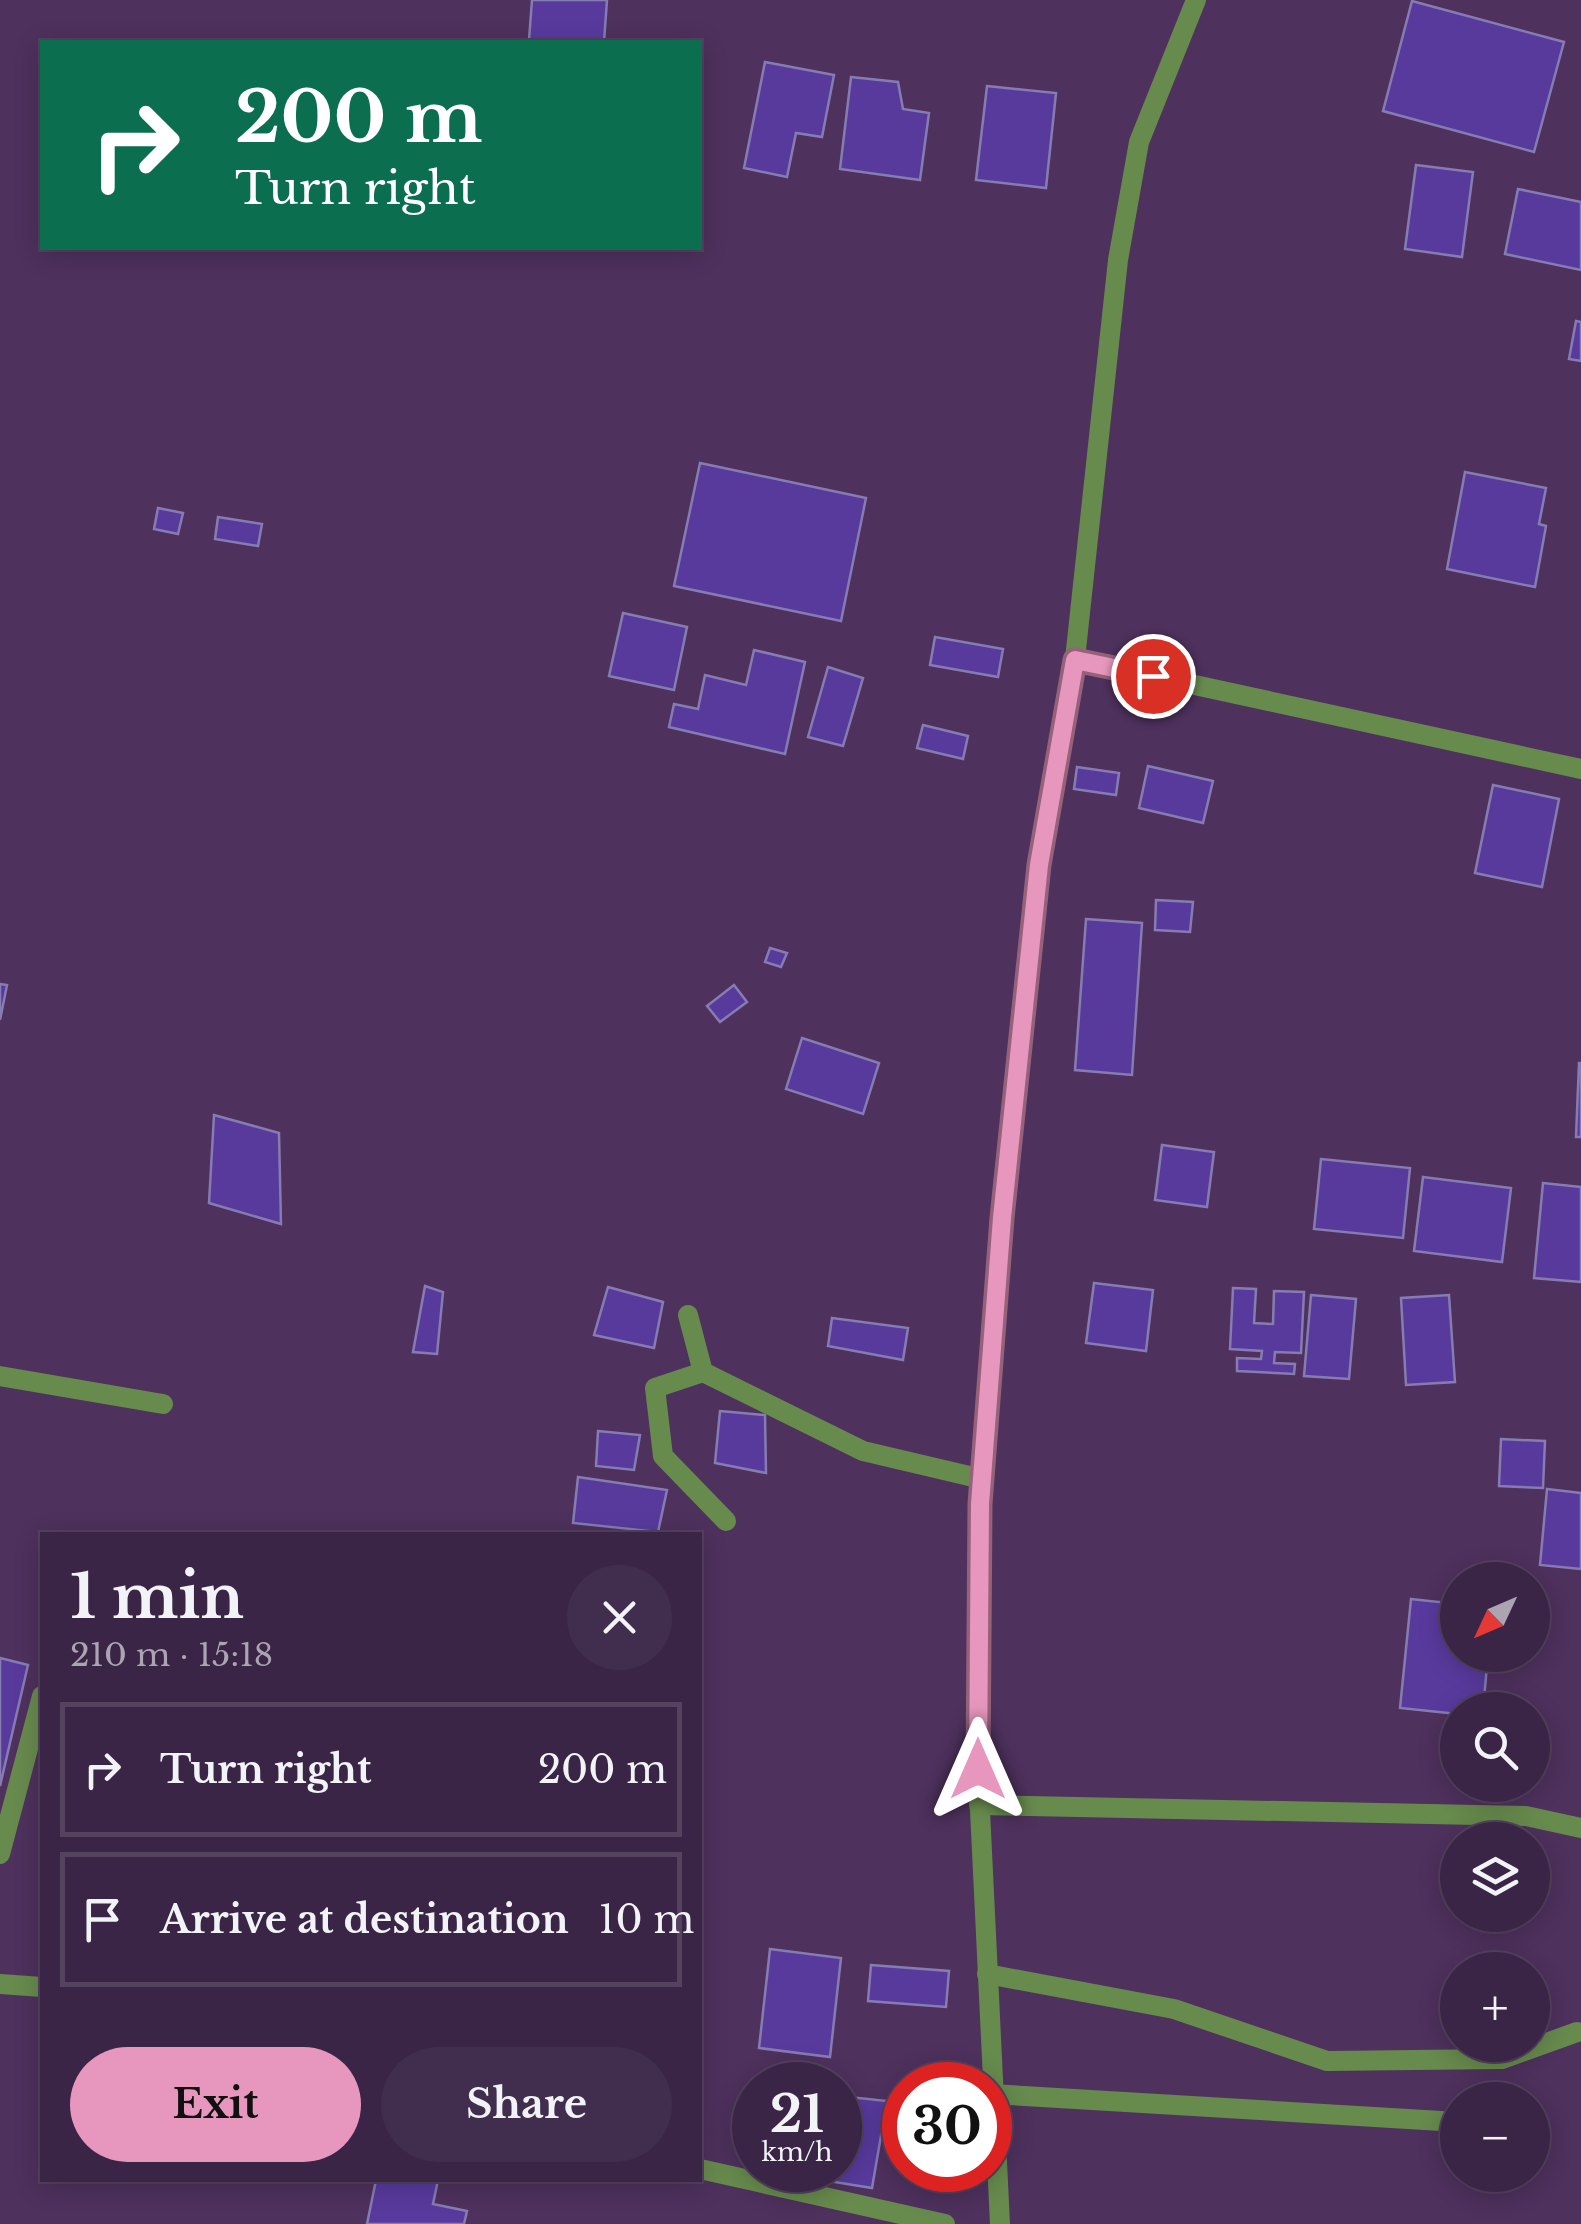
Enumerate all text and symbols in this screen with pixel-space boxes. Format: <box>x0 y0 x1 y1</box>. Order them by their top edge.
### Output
text: 200 m <box>235 74 482 161</box>
icon: right <box>70 80 200 210</box>
text: Turn right <box>235 160 476 216</box>
pin <box>1111 634 1196 719</box>
icon: arrive <box>1126 649 1181 704</box>
text: 1 min <box>70 1560 244 1634</box>
north arrow <box>1440 1562 1550 1672</box>
map controls <box>1440 1562 1550 2192</box>
button: close <box>567 1565 672 1670</box>
text: 210 m · 15:18 <box>70 1635 273 1675</box>
button: search <box>1440 1692 1550 1802</box>
position arrow <box>926 1717 1030 1821</box>
icon: right <box>75 1742 130 1797</box>
text: Turn right <box>160 1746 371 1793</box>
text: 200 m <box>538 1746 667 1793</box>
button: layers <box>1440 1822 1550 1932</box>
icon: arrive <box>75 1892 130 1947</box>
text: Arrive at destination <box>160 1896 569 1943</box>
text: 10 m <box>599 1896 694 1943</box>
button: + <box>1440 1952 1550 2062</box>
button: Exit <box>70 2047 361 2162</box>
button: Share <box>381 2047 672 2162</box>
speed limit sign: 30 <box>882 2062 1012 2192</box>
button: − <box>1440 2082 1550 2192</box>
text: 21 <box>770 2083 824 2146</box>
text: km/h <box>762 2137 832 2168</box>

